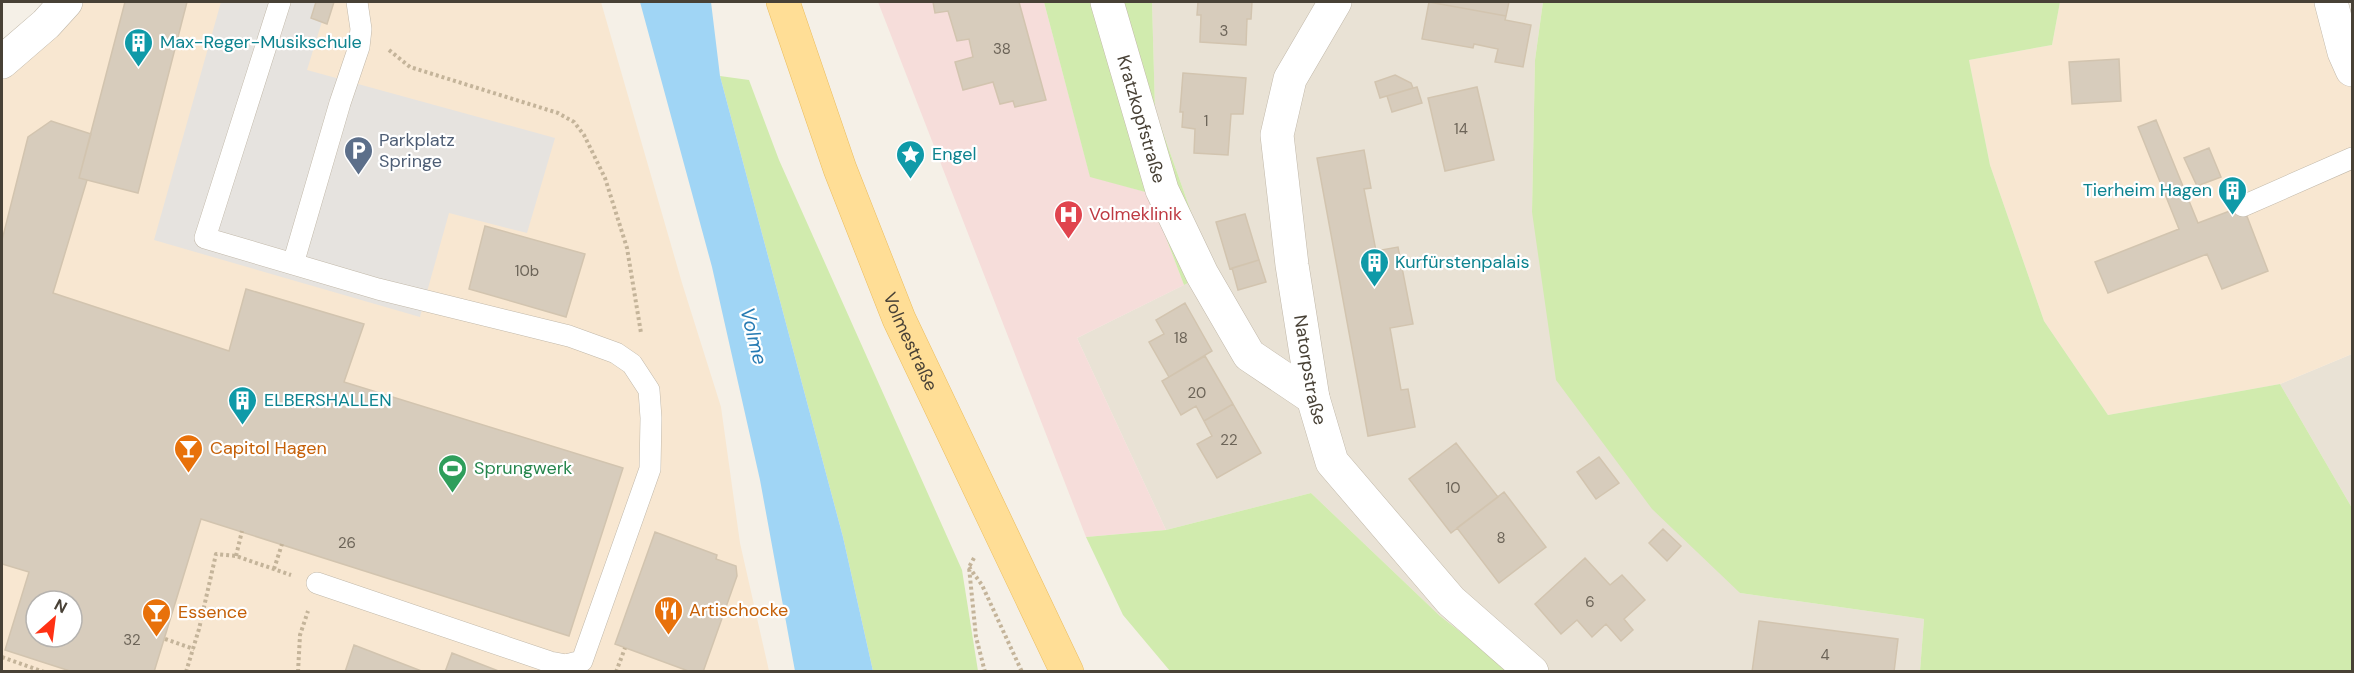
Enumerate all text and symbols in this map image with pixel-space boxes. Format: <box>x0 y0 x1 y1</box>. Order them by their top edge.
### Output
house number: 3 <box>1220 21 1228 41</box>
building icon: Max-Reger-Musikschule <box>123 26 155 68</box>
place label: Max-Reger-Musikschule <box>160 30 362 54</box>
house number: 38 <box>993 39 1011 59</box>
street label: Kratzkopfstraße <box>1111 52 1171 186</box>
house number: 1 <box>1204 111 1208 131</box>
house number: 14 <box>1454 119 1468 139</box>
place label: Parkplatz Springe <box>379 128 455 173</box>
parking icon: Parkplatz Springe <box>342 134 374 176</box>
place icon: Engel <box>895 138 927 180</box>
place label: Engel <box>932 142 976 166</box>
building icon: Tierheim Hagen <box>2217 174 2249 216</box>
place label: Tierheim Hagen <box>2083 178 2212 202</box>
hospital icon: Volmeklinik <box>1052 198 1084 240</box>
place label: Volmeklinik <box>1089 202 1182 226</box>
building icon: Kurfürstenpalais <box>1358 246 1390 288</box>
place label: Kurfürstenpalais <box>1395 250 1530 274</box>
house number: 10b <box>515 261 539 281</box>
street label: Volmestraße <box>878 289 943 395</box>
water label: Volme <box>734 305 774 367</box>
street label: Natorpstraße <box>1288 313 1332 428</box>
house number: 18 <box>1174 328 1188 348</box>
house number: 20 <box>1188 383 1206 403</box>
building icon: ELBERSHALLEN <box>227 384 259 426</box>
place label: ELBERSHALLEN <box>264 388 392 412</box>
house number: 22 <box>1220 430 1238 450</box>
bar icon: Capitol Hagen <box>173 432 205 474</box>
place label: Capitol Hagen <box>210 436 327 460</box>
sports icon: Sprungwerk <box>437 452 469 494</box>
place label: Sprungwerk <box>474 456 572 480</box>
house number: 10 <box>1446 478 1460 498</box>
house number: 8 <box>1496 528 1506 548</box>
house number: 26 <box>338 533 356 553</box>
north arrow <box>24 589 84 649</box>
house number: 6 <box>1585 592 1595 612</box>
text: N <box>51 594 71 618</box>
restaurant icon: Artischocke <box>652 594 684 636</box>
bar icon: Essence <box>141 596 173 638</box>
place label: Artischocke <box>689 598 788 622</box>
place label: Essence <box>178 600 247 624</box>
house number: 32 <box>123 630 141 650</box>
house number: 4 <box>1820 645 1830 665</box>

